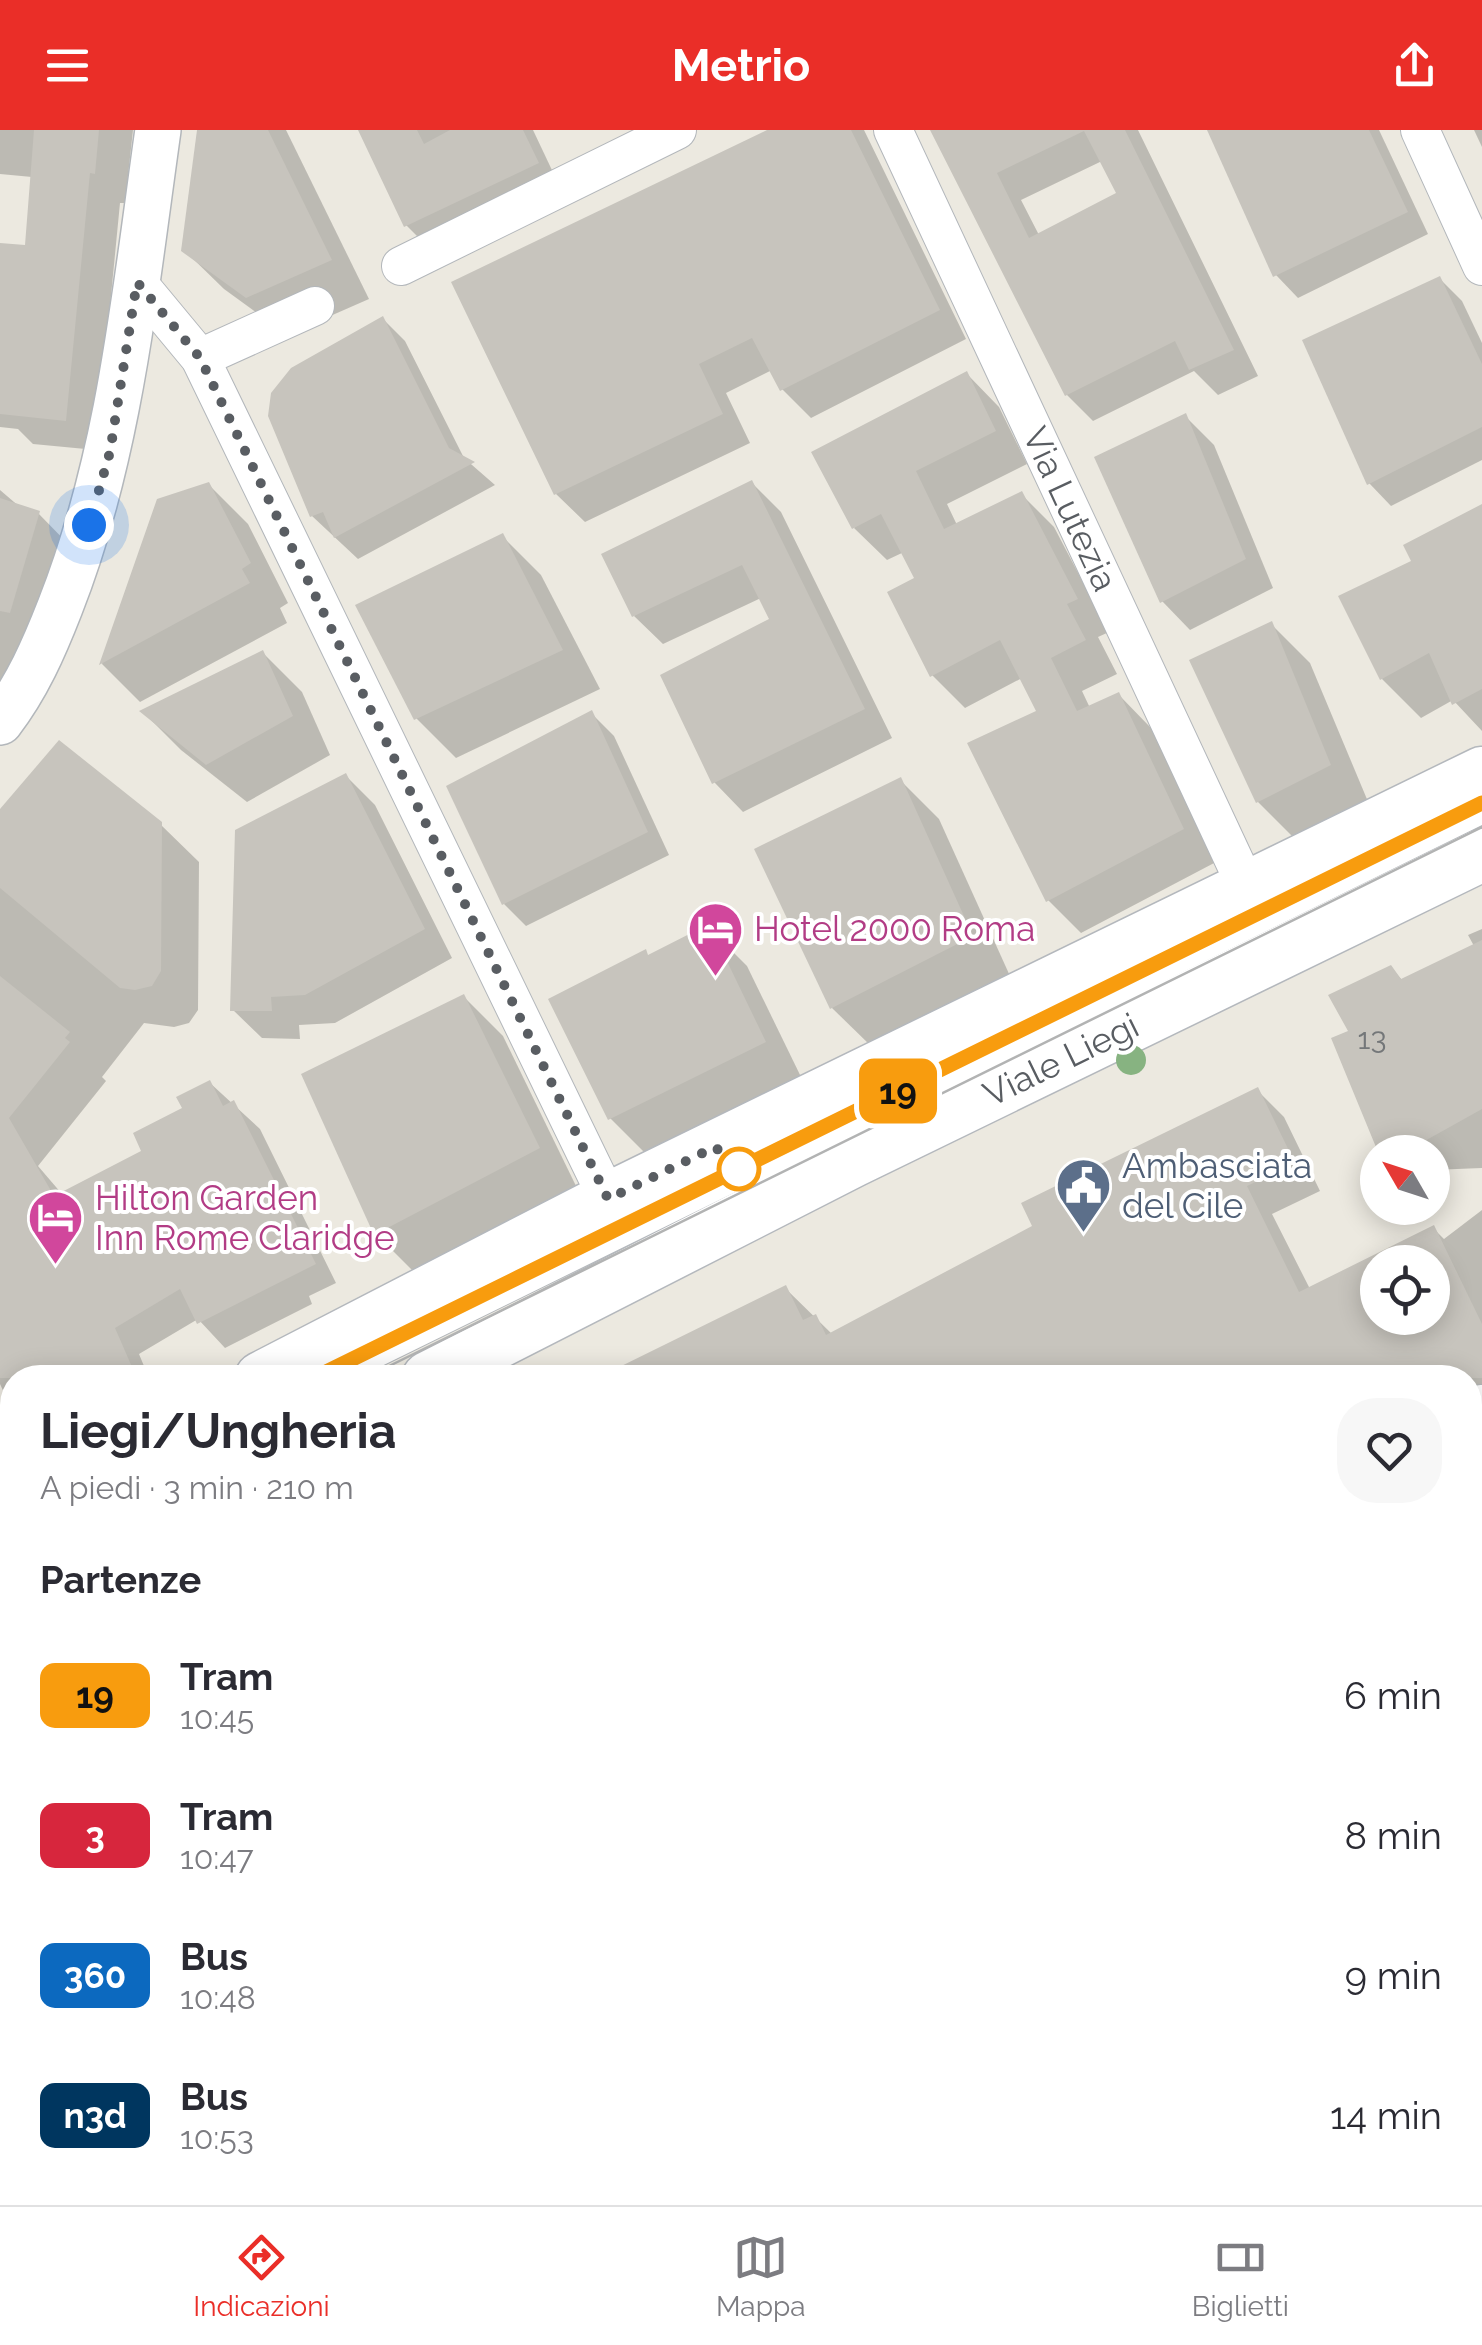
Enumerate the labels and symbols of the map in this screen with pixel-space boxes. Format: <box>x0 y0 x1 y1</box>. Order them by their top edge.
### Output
street label: Via Lutezia <box>1015 420 1126 597</box>
your location <box>64 500 114 550</box>
hotel icon: Hotel 2000 Roma <box>685 899 745 978</box>
place label: Hotel 2000 Roma <box>754 908 1035 949</box>
street label: Viale Liegi <box>977 1004 1145 1115</box>
house number: 13 <box>1358 1021 1386 1056</box>
line badge: 19 <box>853 1058 943 1124</box>
north arrow <box>1360 1135 1450 1225</box>
place label: Ambasciata del Cile <box>1122 1145 1312 1226</box>
unlabelled marker <box>718 1148 760 1190</box>
public building icon: Ambasciata del Cile <box>1053 1156 1113 1235</box>
place label: Hilton Garden Inn Rome Claridge <box>95 1177 395 1258</box>
hotel icon: Hilton Garden Inn Rome Claridge <box>26 1188 86 1267</box>

